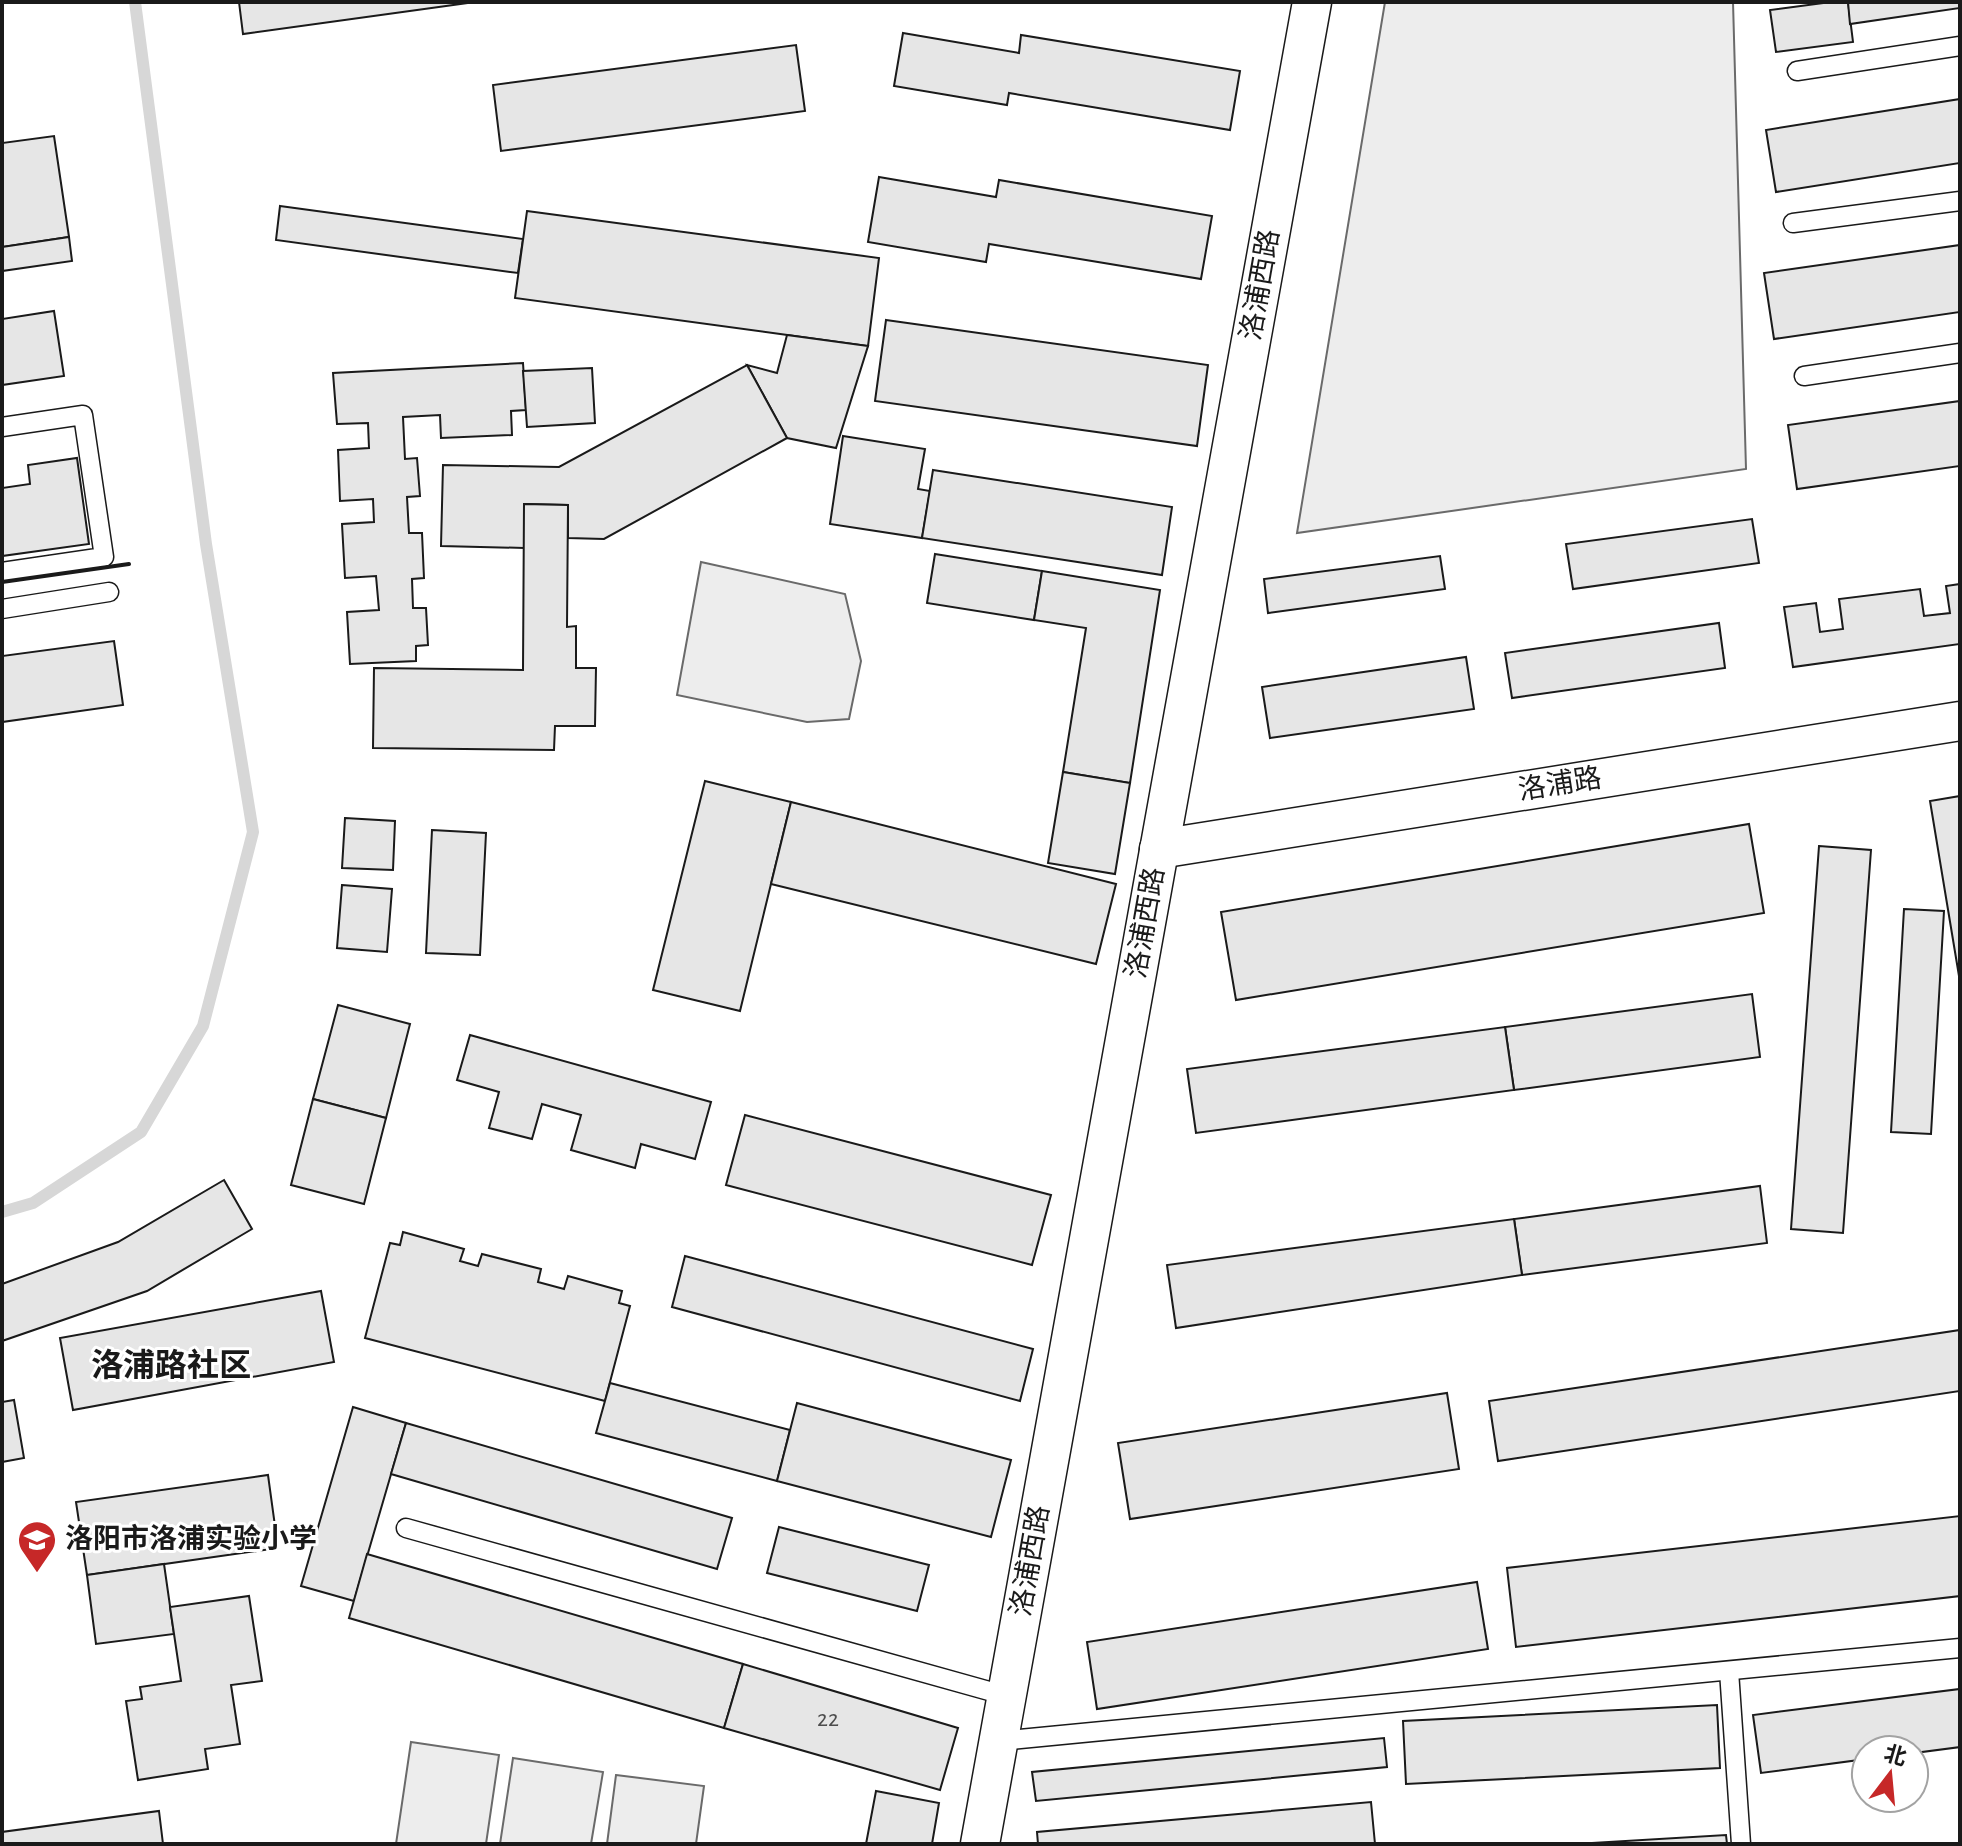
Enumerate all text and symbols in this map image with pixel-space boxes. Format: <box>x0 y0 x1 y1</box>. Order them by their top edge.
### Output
street label: 洛浦西路 <box>1236 227 1285 343</box>
street label: 洛浦路 <box>1516 763 1604 805</box>
street label: 洛浦西路 <box>1121 865 1170 981</box>
district label: 洛浦路社区 <box>91 1348 251 1382</box>
street label: 洛浦西路 <box>1006 1503 1055 1619</box>
school or university icon: 洛阳市洛浦实验小学 <box>16 1519 58 1574</box>
place label: 洛阳市洛浦实验小学 <box>65 1523 317 1554</box>
house number: 22 <box>817 1707 839 1731</box>
north arrow <box>1850 1734 1930 1814</box>
text: 北 <box>1882 1741 1909 1769</box>

